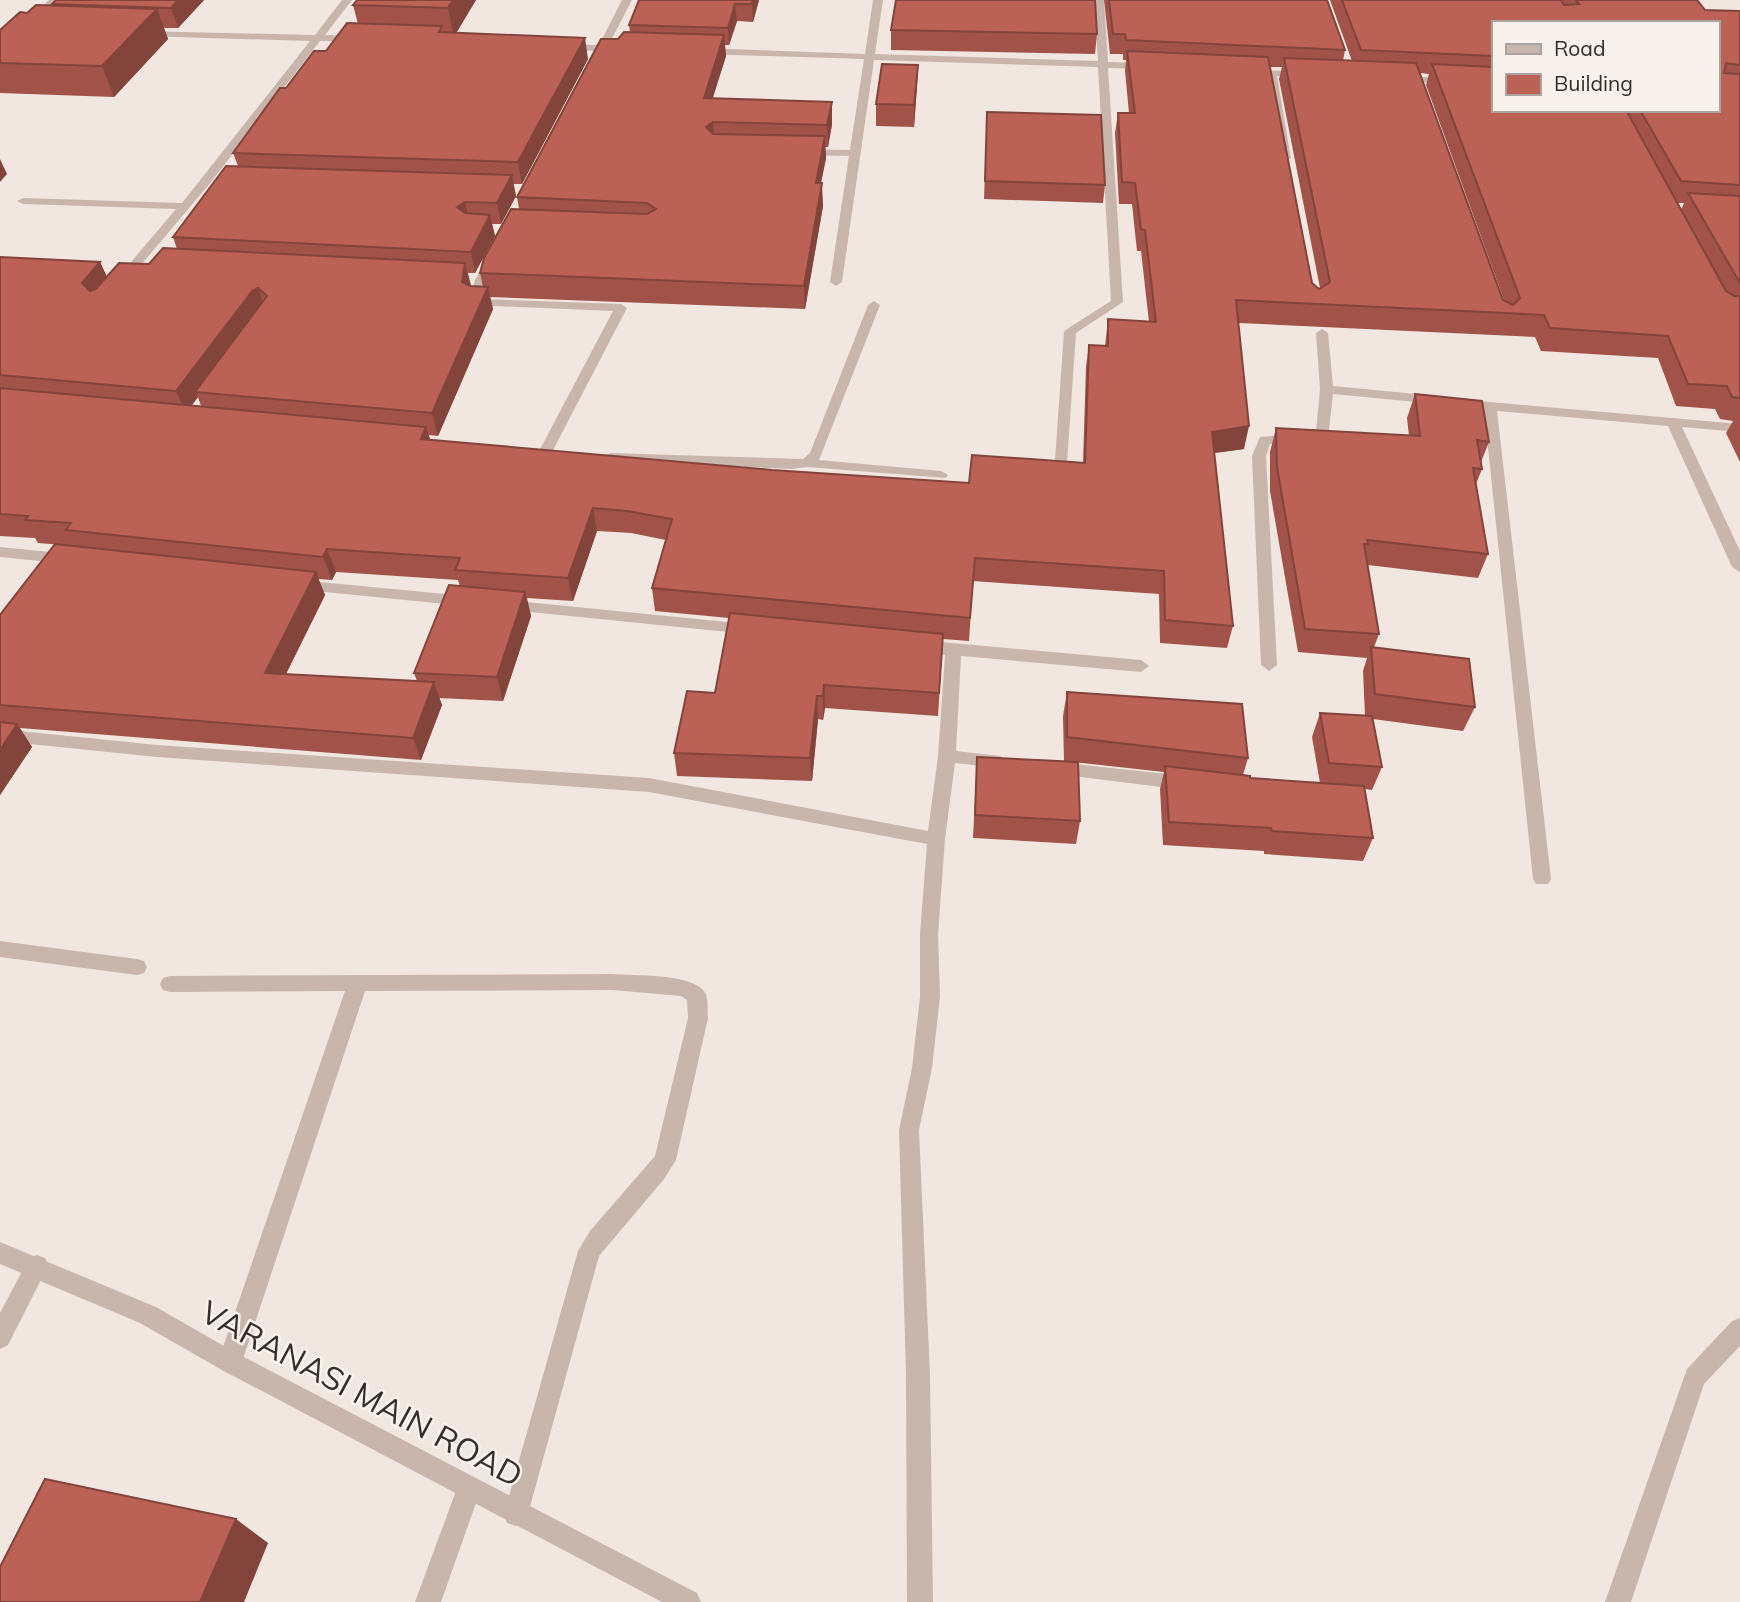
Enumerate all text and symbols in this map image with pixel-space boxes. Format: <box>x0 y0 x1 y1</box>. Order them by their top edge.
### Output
legend <box>1492 21 1719 112</box>
text: Road <box>1554 35 1605 61</box>
text: Building <box>1554 70 1633 96</box>
street label: VARANASI MAIN ROAD <box>194 1291 530 1495</box>

